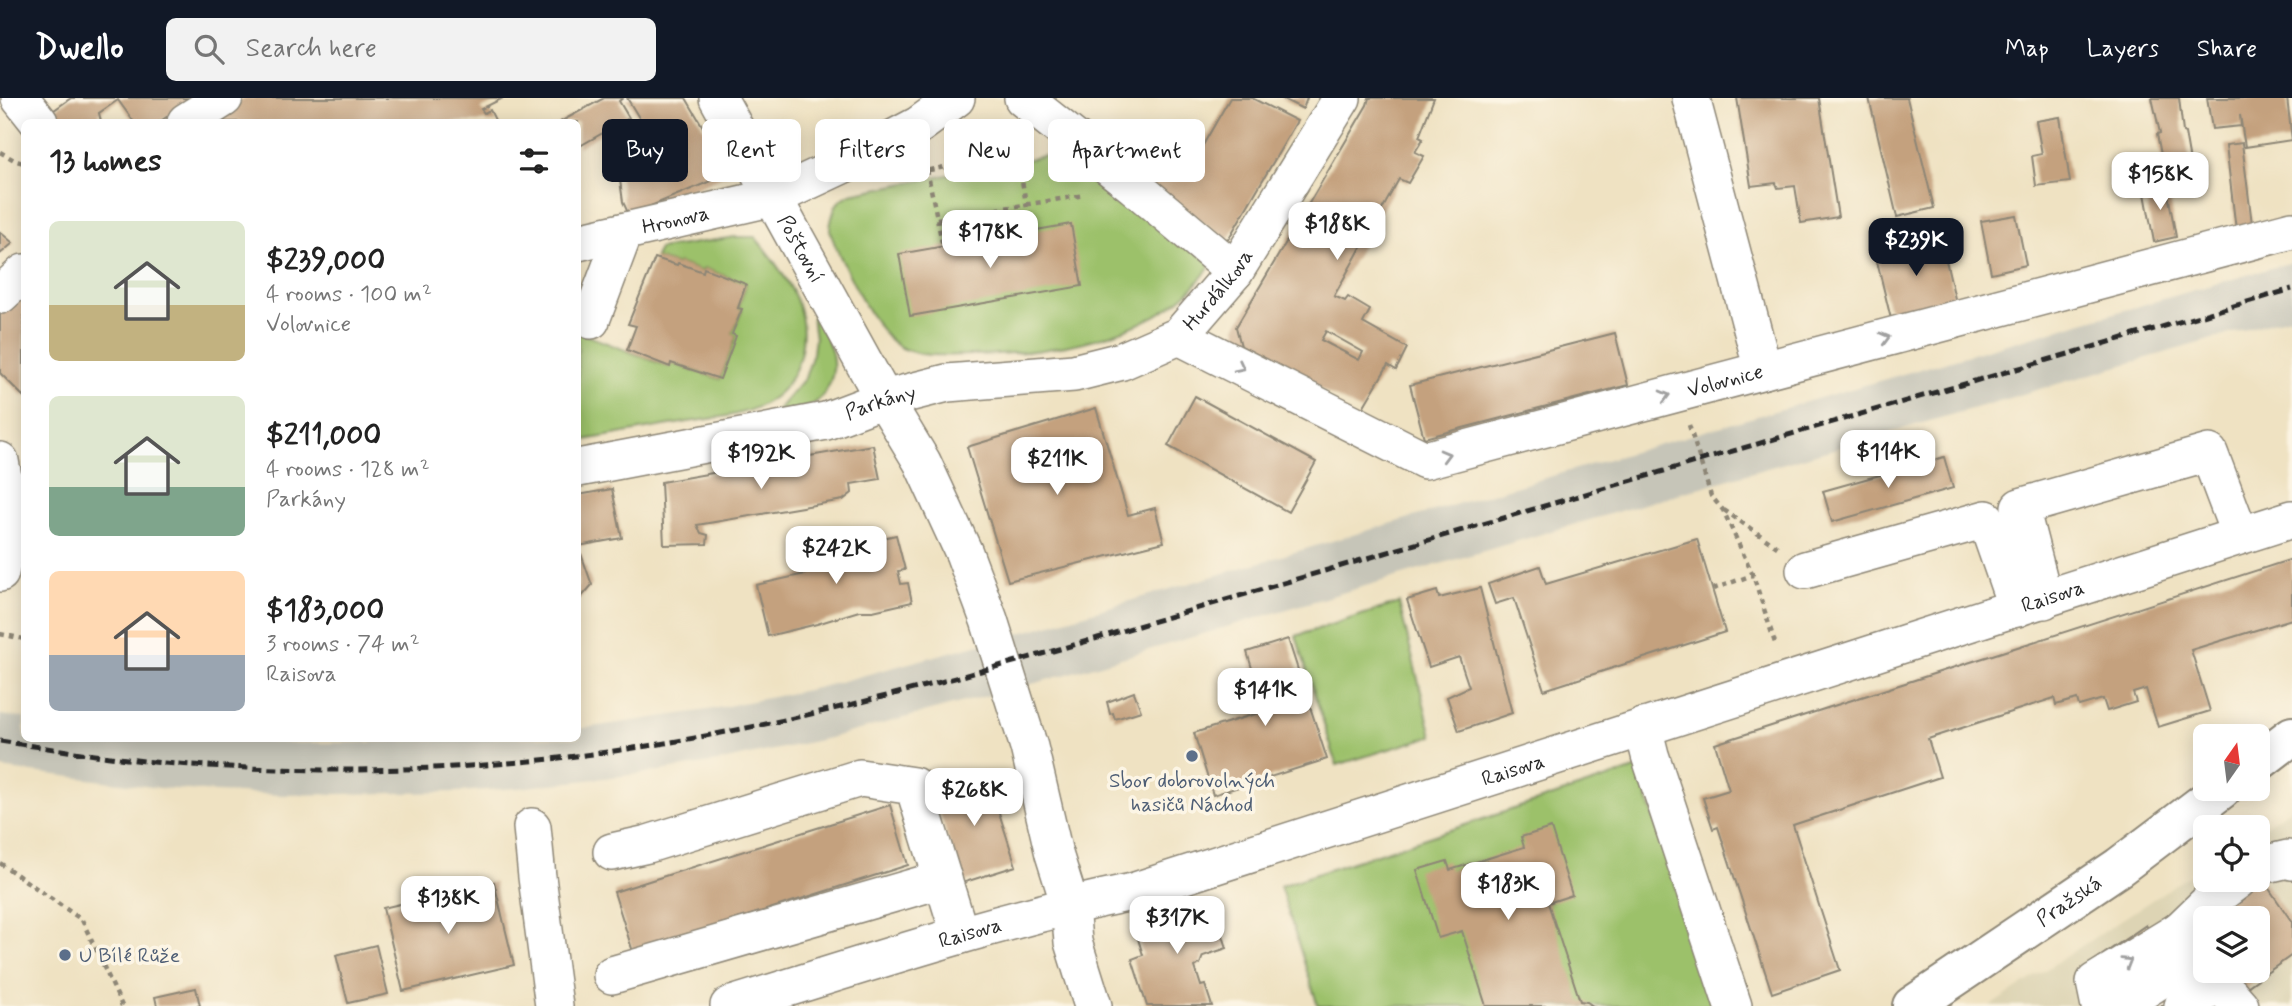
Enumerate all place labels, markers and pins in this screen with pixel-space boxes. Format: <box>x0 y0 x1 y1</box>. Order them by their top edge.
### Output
pin: $158K <box>2111 152 2209 212</box>
pin: $188K <box>1288 202 1386 262</box>
pin: $178K <box>941 211 1039 270</box>
pin: $239K <box>1867 218 1965 278</box>
pin: $114K <box>1839 430 1937 490</box>
pin: $192K <box>712 432 810 491</box>
pin: $211K <box>1008 438 1106 497</box>
pin: $242K <box>787 526 885 586</box>
pin: $141K <box>1216 668 1314 728</box>
marker: Sbor dobrovolných hasičů Náchod <box>1184 748 1200 764</box>
place label: Sbor dobrovolných hasičů Náchod <box>1109 767 1275 819</box>
pin: $268K <box>925 768 1023 828</box>
pin: $183K <box>1459 862 1557 922</box>
pin: $138K <box>399 876 497 936</box>
pin: $317K <box>1128 896 1226 956</box>
place label: U Bílé Růže <box>79 942 180 970</box>
marker: U Bílé Růže <box>57 947 73 963</box>

